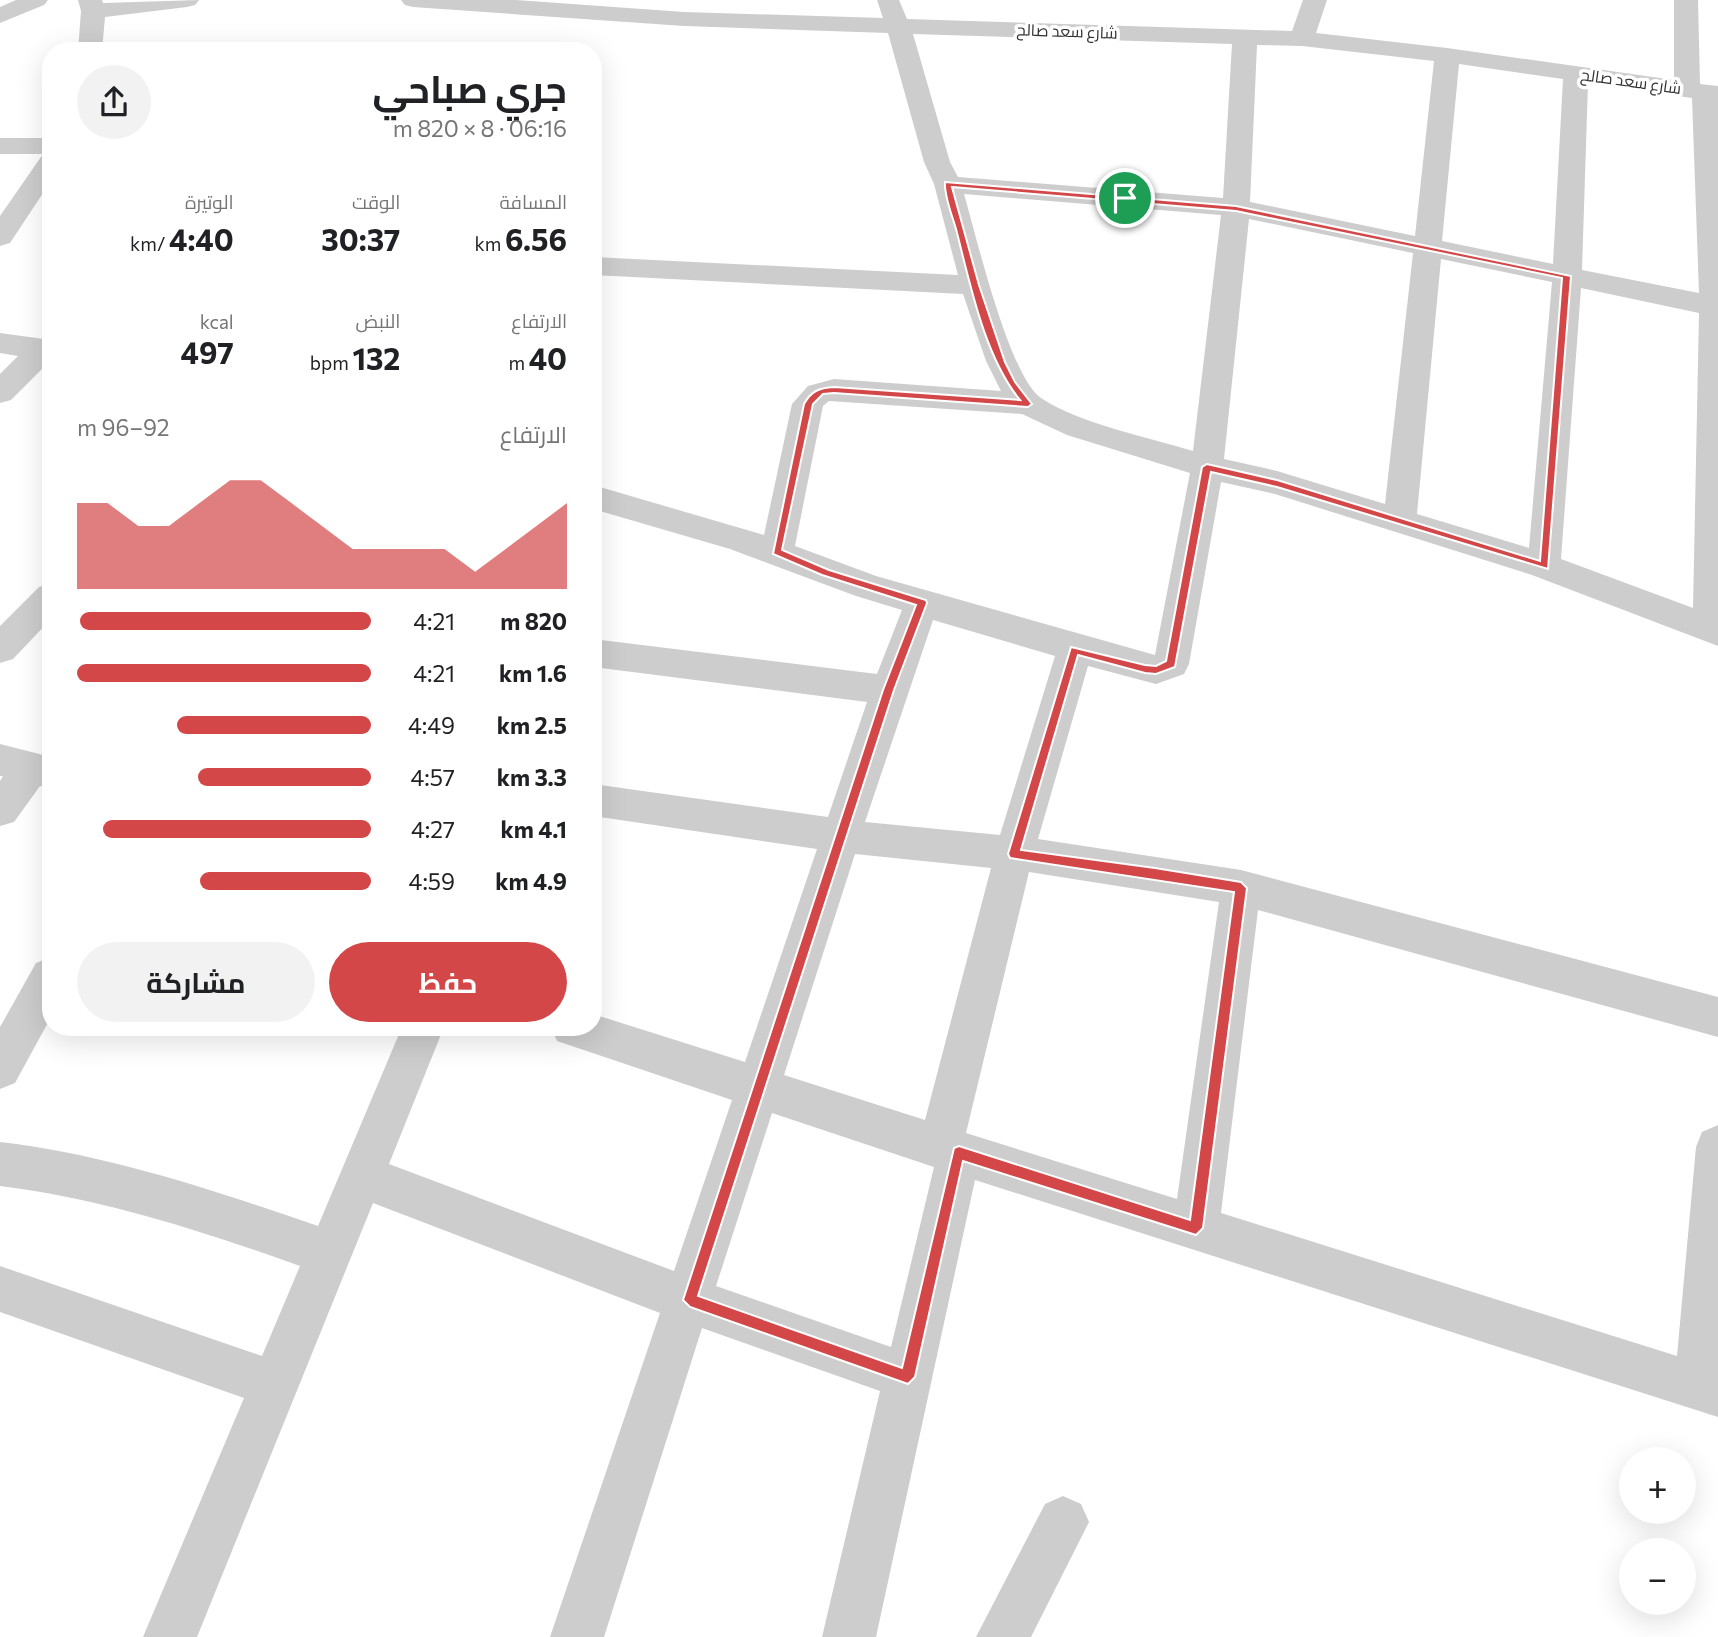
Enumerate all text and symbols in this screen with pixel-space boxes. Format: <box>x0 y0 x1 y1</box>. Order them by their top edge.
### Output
street label: شارع سعد صالح <box>1016 19 1118 45</box>
text: جري صباحي <box>372 64 567 111</box>
street label: شارع سعد صالح <box>1579 64 1683 100</box>
button: share <box>77 65 151 139</box>
text: 06:16 · 8 × 820 m <box>393 114 567 142</box>
pin <box>1095 168 1155 228</box>
icon: arrive <box>1106 179 1144 217</box>
text: الوتيرة <box>185 190 234 213</box>
text: الوقت <box>352 190 400 213</box>
text: المسافة <box>499 190 567 213</box>
text: 4:40 <box>169 220 234 257</box>
text: 30:37 <box>321 220 400 257</box>
text: 6.56 <box>505 220 567 257</box>
text: /km <box>130 232 169 255</box>
text: km <box>474 232 505 255</box>
text: النبض <box>356 309 400 332</box>
text: الارتفاع <box>511 309 567 332</box>
text: kcal <box>200 310 234 333</box>
text: 497 <box>181 333 234 370</box>
text: 132 <box>352 339 400 376</box>
text: 40 <box>529 339 567 376</box>
text: bpm <box>310 351 352 374</box>
text: m <box>508 351 529 374</box>
text: 92–96 m <box>77 413 170 441</box>
text: الارتفاع <box>500 420 567 448</box>
text: 4:21 <box>413 607 455 635</box>
text: 820 m <box>500 607 567 635</box>
text: 4:21 <box>413 659 455 687</box>
text: 1.6 km <box>499 659 567 687</box>
text: 4:49 <box>408 711 455 739</box>
text: 2.5 km <box>497 711 567 739</box>
text: 4:57 <box>410 763 455 791</box>
text: 3.3 km <box>497 763 567 791</box>
text: 4:27 <box>411 815 455 843</box>
text: 4.1 km <box>500 815 567 843</box>
text: 4:59 <box>409 867 455 895</box>
text: 4.9 km <box>495 867 567 895</box>
button: مشاركة <box>77 942 315 1022</box>
button: حفظ <box>329 942 567 1022</box>
map controls <box>1619 1447 1696 1615</box>
button: + <box>1619 1447 1696 1524</box>
button: − <box>1619 1538 1696 1615</box>

